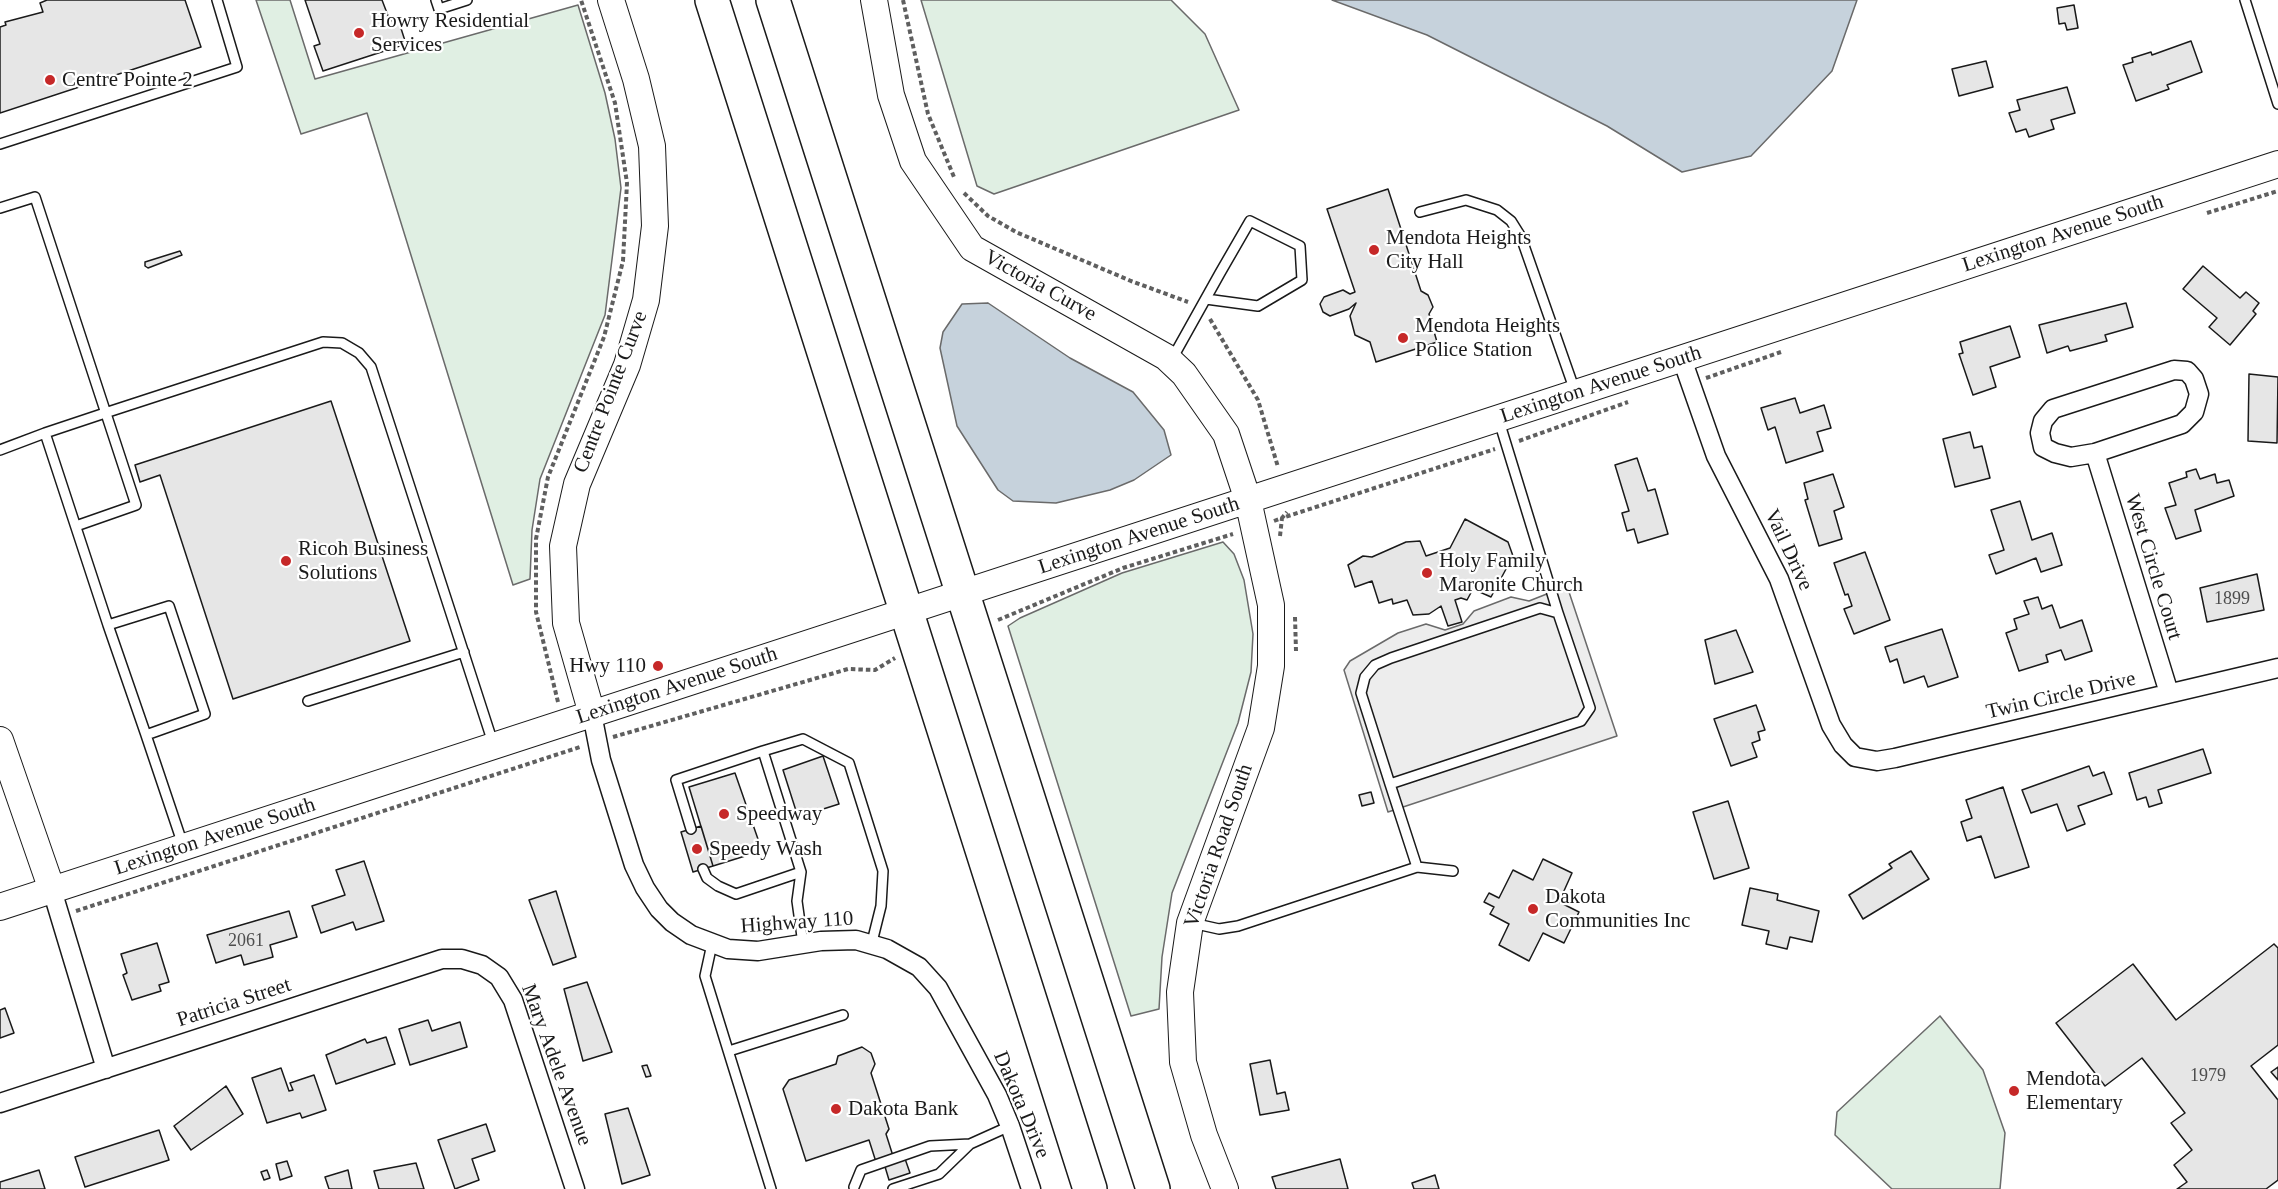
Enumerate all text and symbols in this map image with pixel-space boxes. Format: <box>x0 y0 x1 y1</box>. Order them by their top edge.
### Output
place label: Howry Residential Services <box>371 8 529 58</box>
marker: Howry Residential Services <box>352 26 366 40</box>
place label: Centre Pointe 2 <box>62 67 193 93</box>
marker: Centre Pointe 2 <box>43 73 57 87</box>
street label: Lexington Avenue South <box>1959 190 2167 278</box>
place label: Mendota Heights City Hall <box>1386 225 1531 275</box>
marker: Mendota Heights City Hall <box>1367 243 1381 257</box>
street label: Victoria Curve <box>980 245 1100 327</box>
street label: Centre Pointe Curve <box>569 307 653 477</box>
place label: Mendota Heights Police Station <box>1415 313 1560 363</box>
marker: Mendota Heights Police Station <box>1396 331 1410 345</box>
street label: Lexington Avenue South <box>1497 341 1705 429</box>
street label: West Circle Court <box>2119 491 2187 643</box>
street label: Lexington Avenue South <box>1035 492 1243 580</box>
street label: Vail Drive <box>1758 505 1818 595</box>
place label: Ricoh Business Solutions <box>298 536 428 586</box>
place label: Holy Family Maronite Church <box>1439 548 1583 598</box>
marker: Ricoh Business Solutions <box>279 554 293 568</box>
marker: Holy Family Maronite Church <box>1420 566 1434 580</box>
house number: 1899 <box>2214 588 2250 610</box>
street label: Lexington Avenue South <box>573 642 781 730</box>
place label: Hwy 110 <box>569 653 646 679</box>
marker: Hwy 110 <box>651 659 665 673</box>
street label: Twin Circle Drive <box>1984 667 2138 725</box>
street label: Victoria Road South <box>1179 761 1259 931</box>
street label: Lexington Avenue South <box>111 793 319 881</box>
place label: Speedway <box>736 801 822 827</box>
marker: Speedway <box>717 807 731 821</box>
place label: Speedy Wash <box>709 836 822 862</box>
marker: Speedy Wash <box>690 842 704 856</box>
place label: Dakota Communities Inc <box>1545 884 1690 934</box>
marker: Dakota Communities Inc <box>1526 902 1540 916</box>
street label: Highway 110 <box>740 906 854 940</box>
house number: 2061 <box>228 930 264 952</box>
street label: Patricia Street <box>174 973 294 1033</box>
street label: Mary Adele Avenue <box>515 981 597 1149</box>
street label: Dakota Drive <box>987 1048 1055 1162</box>
house number: 1979 <box>2190 1065 2226 1087</box>
place label: Mendota Elementary <box>2026 1066 2123 1116</box>
marker: Mendota Elementary <box>2007 1084 2021 1098</box>
place label: Dakota Bank <box>848 1096 958 1122</box>
marker: Dakota Bank <box>829 1102 843 1116</box>

